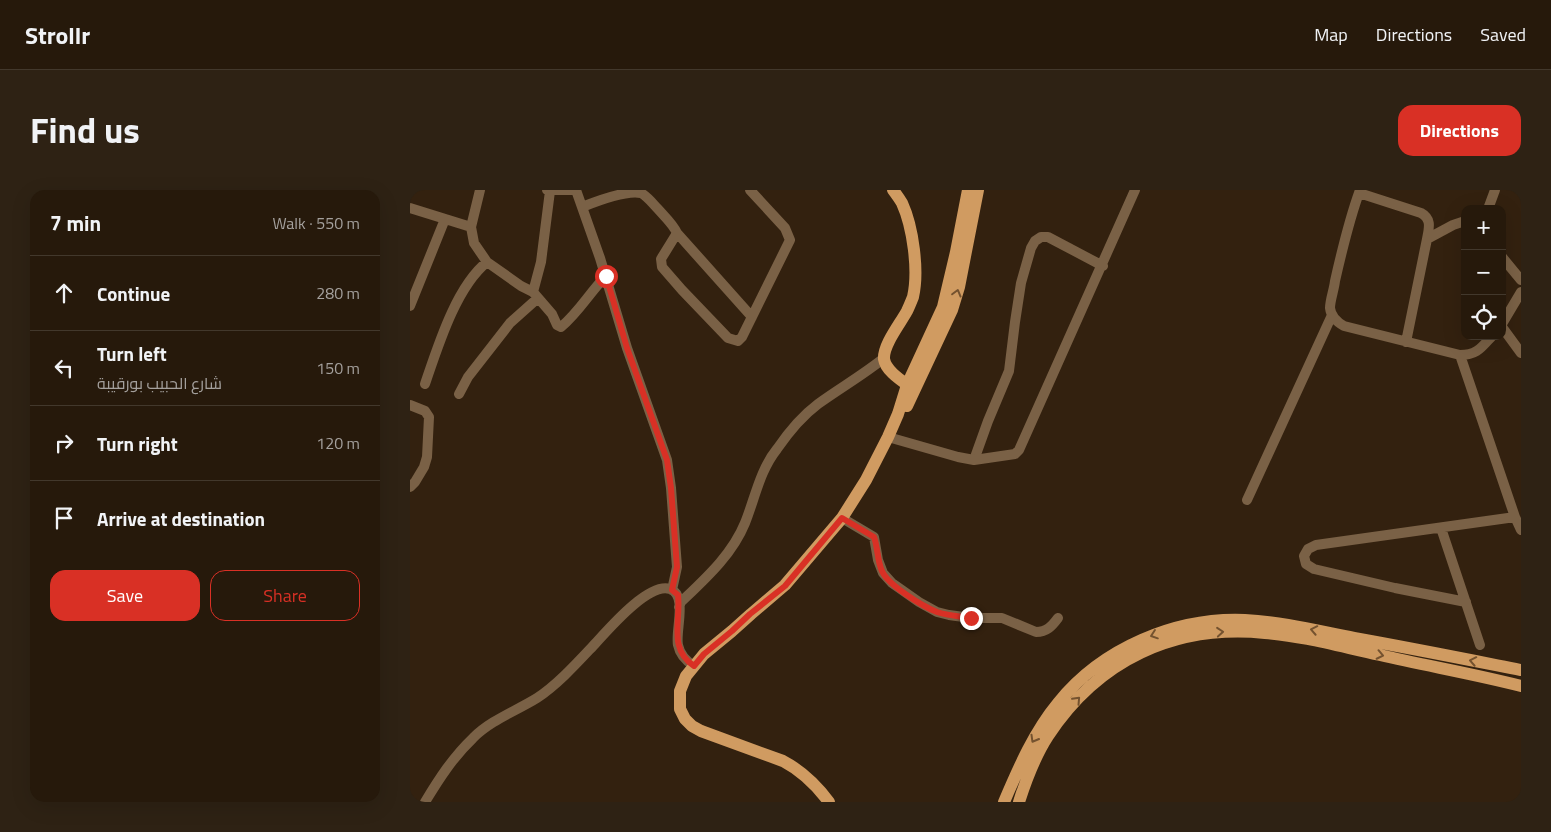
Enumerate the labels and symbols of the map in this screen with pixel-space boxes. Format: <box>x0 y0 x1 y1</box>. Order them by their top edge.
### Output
route start <box>595 265 618 288</box>
one-way arrow <box>951 288 962 297</box>
route end <box>960 607 983 630</box>
one-way arrow <box>1309 625 1318 636</box>
one-way arrow <box>1216 627 1224 638</box>
one-way arrow <box>1150 630 1158 640</box>
one-way arrow <box>1376 649 1385 660</box>
one-way arrow <box>1469 656 1478 666</box>
one-way arrow <box>1071 696 1080 705</box>
one-way arrow <box>1030 734 1040 743</box>

